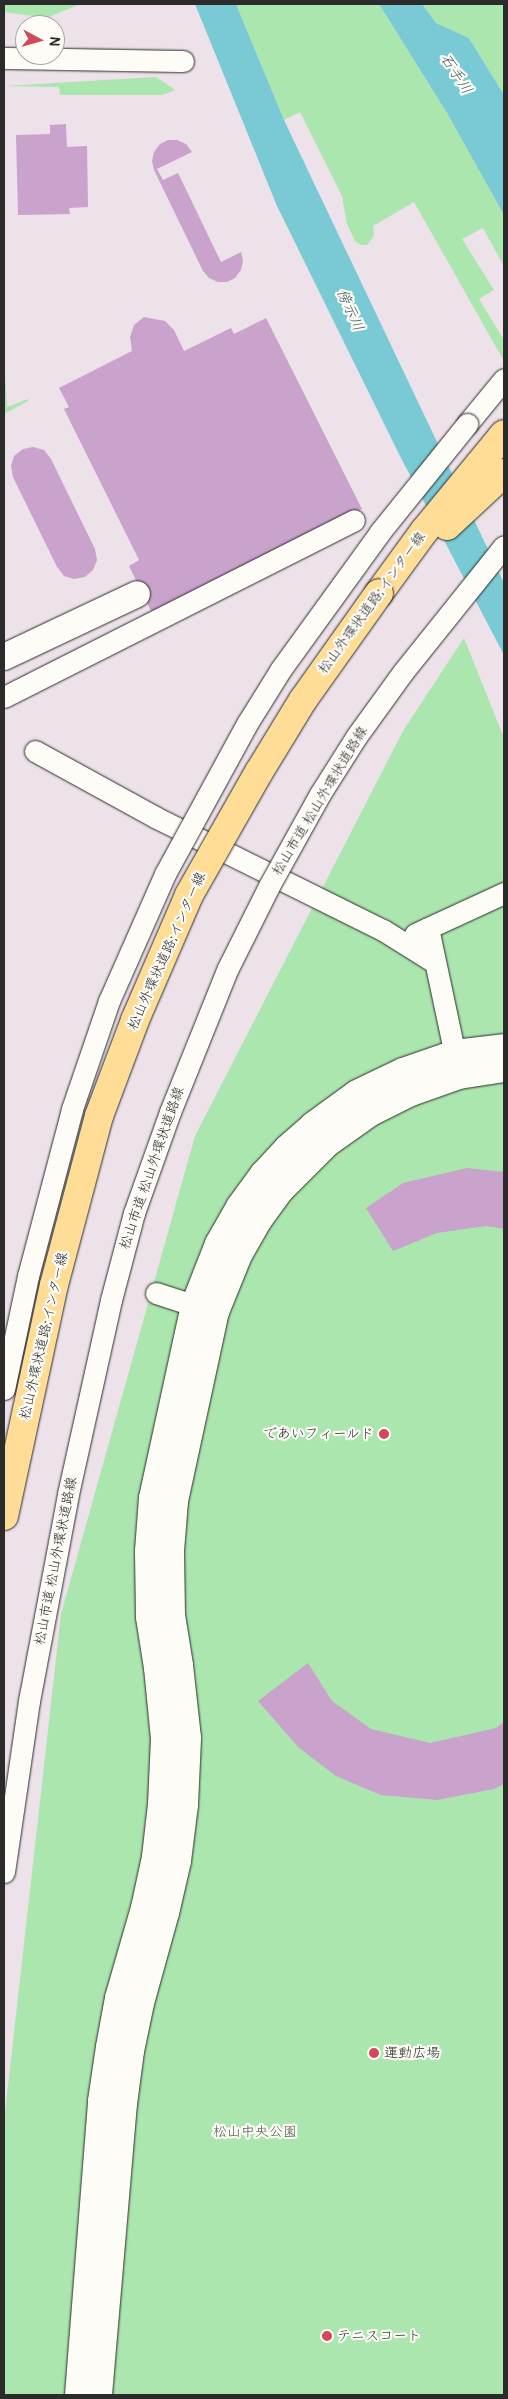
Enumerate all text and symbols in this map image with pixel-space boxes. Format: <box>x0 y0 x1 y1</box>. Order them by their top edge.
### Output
north arrow <box>15 15 65 65</box>
text: N <box>45 36 63 47</box>
water label: 石手川 <box>436 50 476 98</box>
water label: 傍示川 <box>333 286 367 334</box>
street label: 松山外環状道路;インター線 <box>315 529 429 677</box>
street label: 松山市道 松山外環状道路線 <box>269 723 371 879</box>
street label: 松山外環状道路;インター線 <box>124 869 210 1033</box>
street label: 松山市道 松山外環状道路線 <box>116 1084 188 1252</box>
street label: 松山外環状道路;インター線 <box>16 1250 72 1422</box>
place label: であいフィールド <box>262 1426 374 1442</box>
marker: であいフィールド <box>378 1428 390 1440</box>
street label: 松山市道 松山外環状道路線 <box>31 1475 81 1647</box>
place label: 運動広場 <box>384 2045 440 2061</box>
marker: 運動広場 <box>368 2047 380 2059</box>
park label: 松山中央公園 <box>213 2124 297 2140</box>
place label: テニスコート <box>337 2328 421 2344</box>
marker: テニスコート <box>321 2330 333 2342</box>

